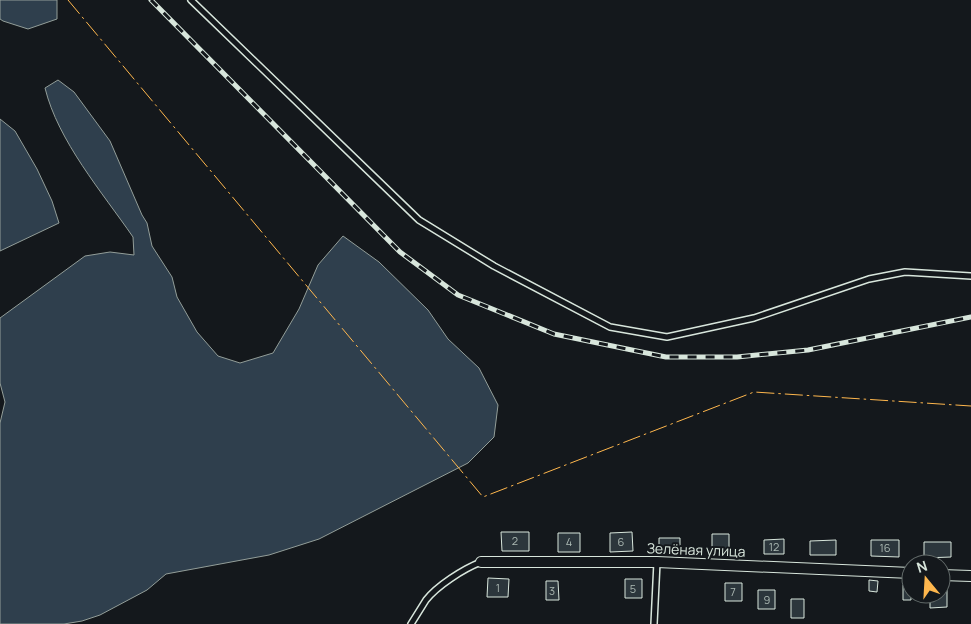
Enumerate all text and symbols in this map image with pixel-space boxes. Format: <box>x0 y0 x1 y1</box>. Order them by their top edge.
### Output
house number: 2 <box>512 533 518 548</box>
house number: 4 <box>566 534 572 549</box>
house number: 6 <box>618 534 625 549</box>
street label: Зелёная улица <box>646 538 746 561</box>
house number: 12 <box>769 539 779 554</box>
house number: 16 <box>879 540 891 555</box>
north arrow <box>901 554 951 604</box>
text: N <box>914 556 930 577</box>
house number: 1 <box>496 580 500 595</box>
house number: 5 <box>630 581 636 596</box>
house number: 3 <box>549 583 555 598</box>
house number: 7 <box>730 584 736 599</box>
house number: 9 <box>764 592 771 607</box>

